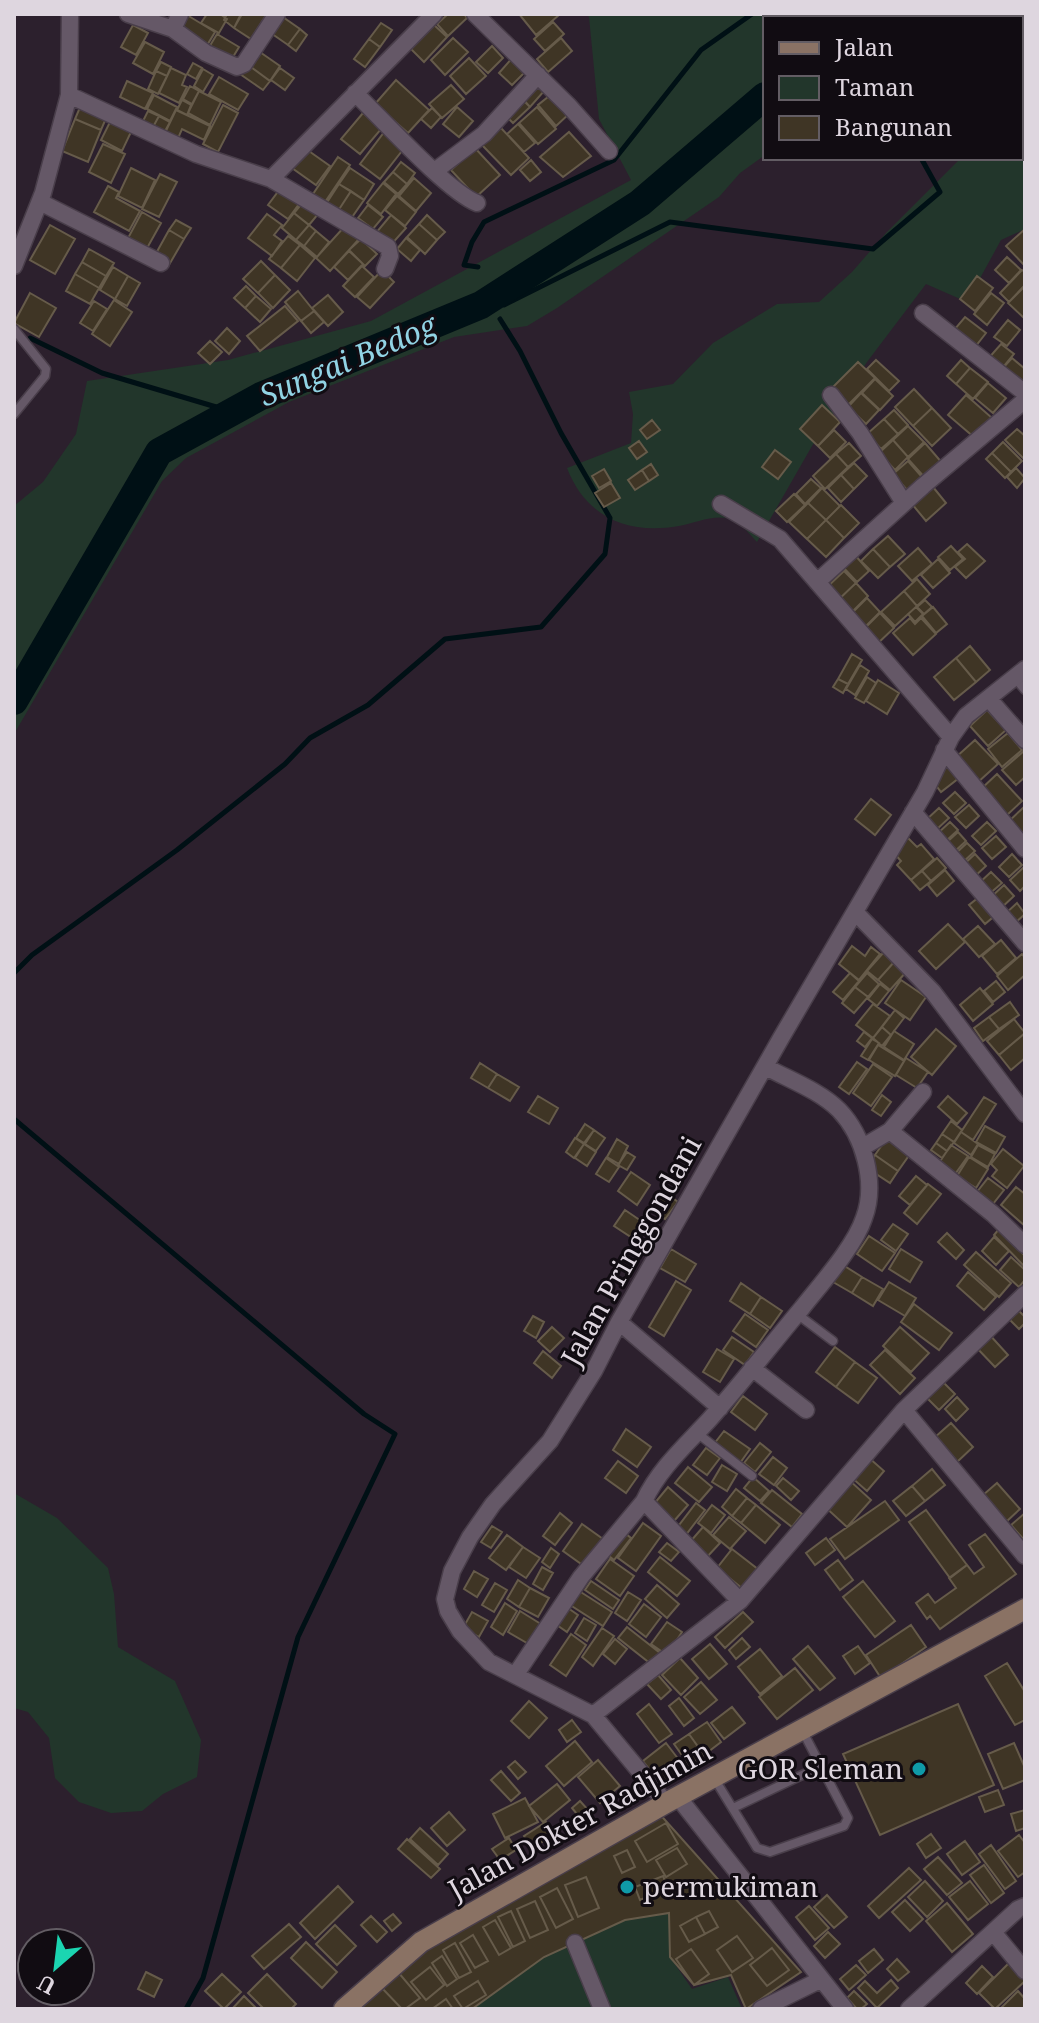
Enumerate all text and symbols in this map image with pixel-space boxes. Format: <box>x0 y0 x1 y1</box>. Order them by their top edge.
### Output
legend <box>763 16 1023 160</box>
text: Jalan <box>834 30 894 63</box>
text: Taman <box>835 70 914 103</box>
text: Bangunan <box>835 110 952 143</box>
water label: Sungai Bedog <box>252 303 444 415</box>
street label: Jalan Pringgondani <box>551 1129 709 1373</box>
street label: Jalan Dokter Radjimin <box>440 1731 718 1908</box>
place label: GOR Sleman <box>737 1749 903 1787</box>
marker: GOR Sleman <box>910 1760 928 1778</box>
place label: permukiman <box>643 1867 818 1905</box>
marker: permukiman <box>618 1878 636 1896</box>
north arrow <box>16 1927 96 2007</box>
text: U <box>31 1968 60 2003</box>

